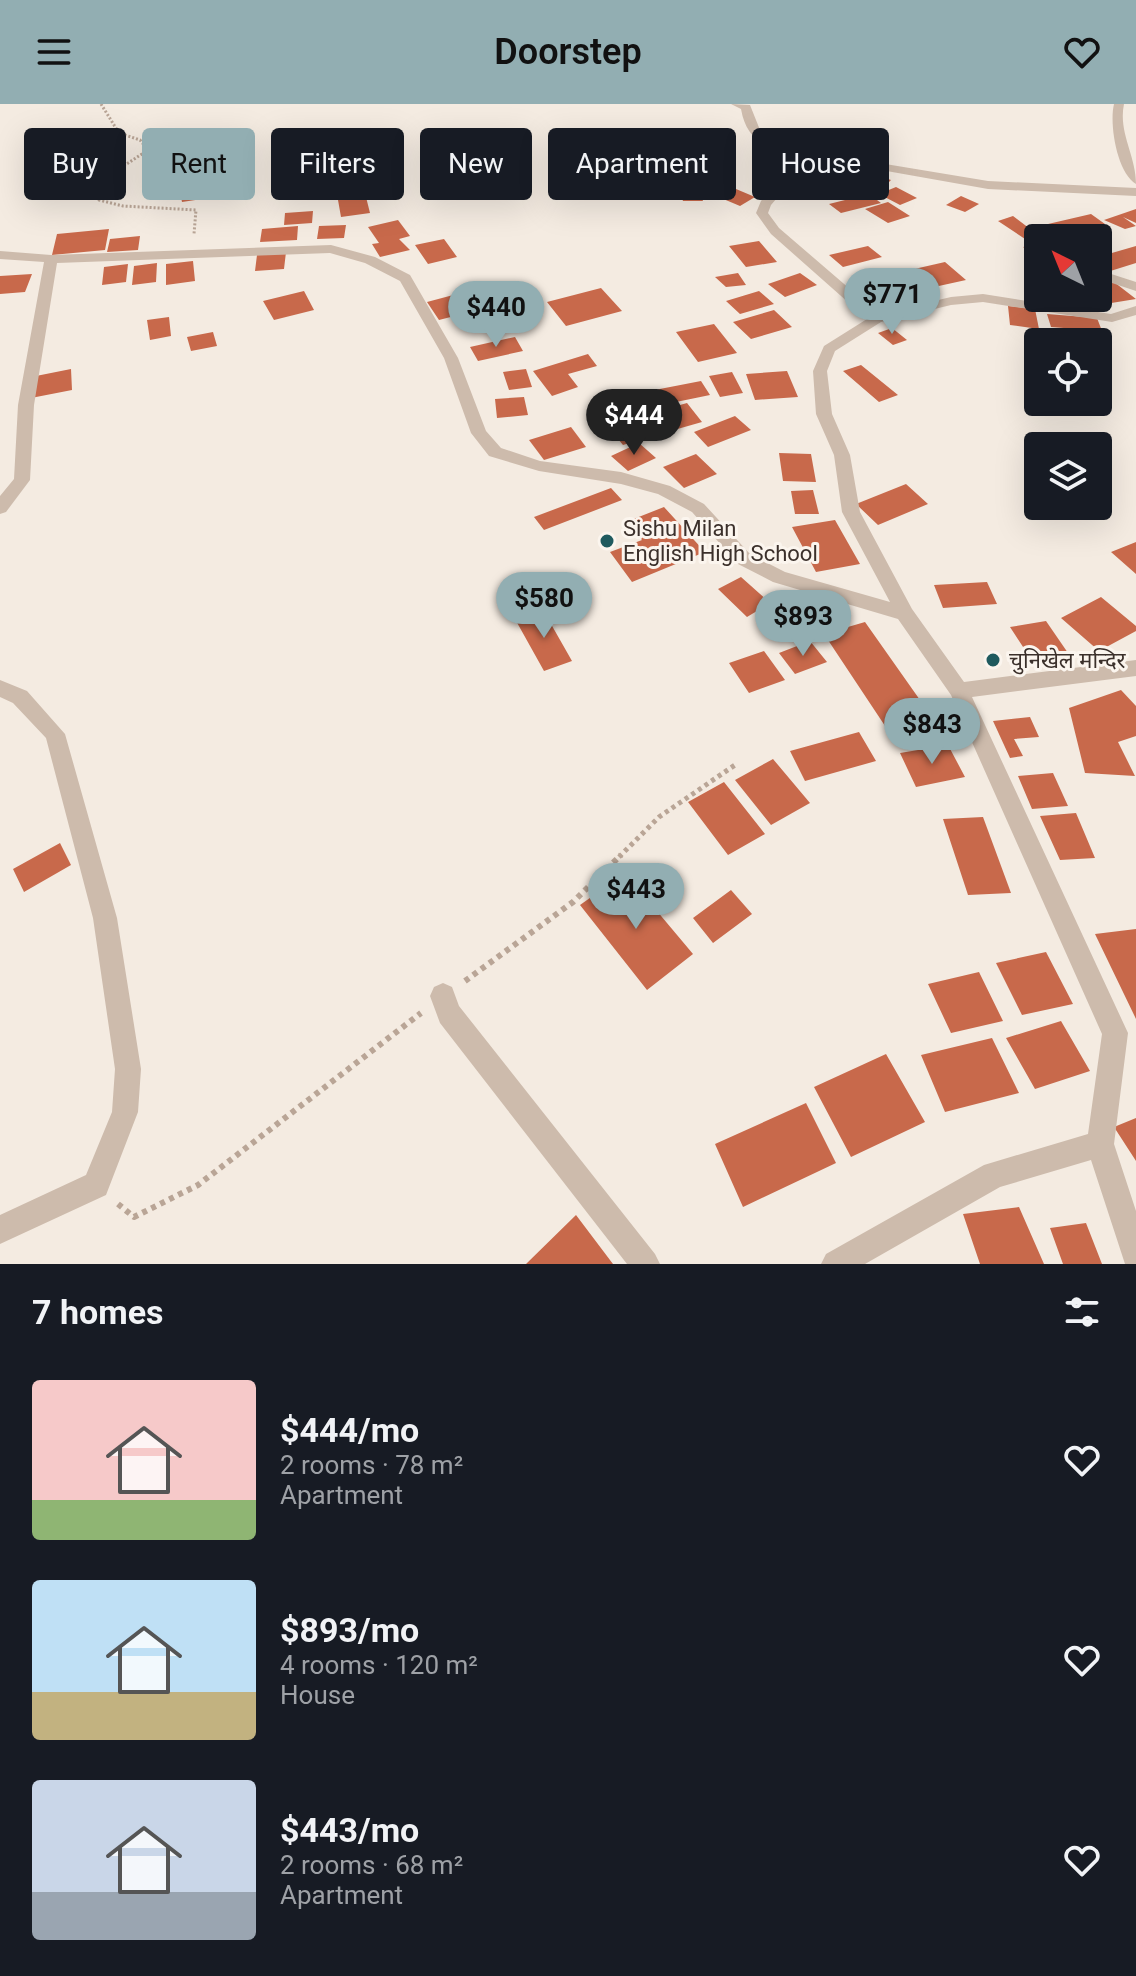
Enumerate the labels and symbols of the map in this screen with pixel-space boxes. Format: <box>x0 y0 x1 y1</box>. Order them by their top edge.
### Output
north arrow <box>1024 224 1112 312</box>
pin: $771 <box>845 268 939 336</box>
pin: $440 <box>449 281 543 349</box>
pin: $444 <box>587 389 681 457</box>
place label: Sishu Milan English High School <box>623 516 818 566</box>
marker: Sishu Milan English High School <box>598 532 616 550</box>
pin: $580 <box>497 572 591 640</box>
pin: $893 <box>756 590 850 658</box>
place label: चुनिखेल मन्दिर <box>1009 647 1127 675</box>
marker: चुनिखेल मन्दिर <box>984 651 1002 669</box>
pin: $843 <box>885 698 979 766</box>
pin: $443 <box>589 863 683 931</box>

